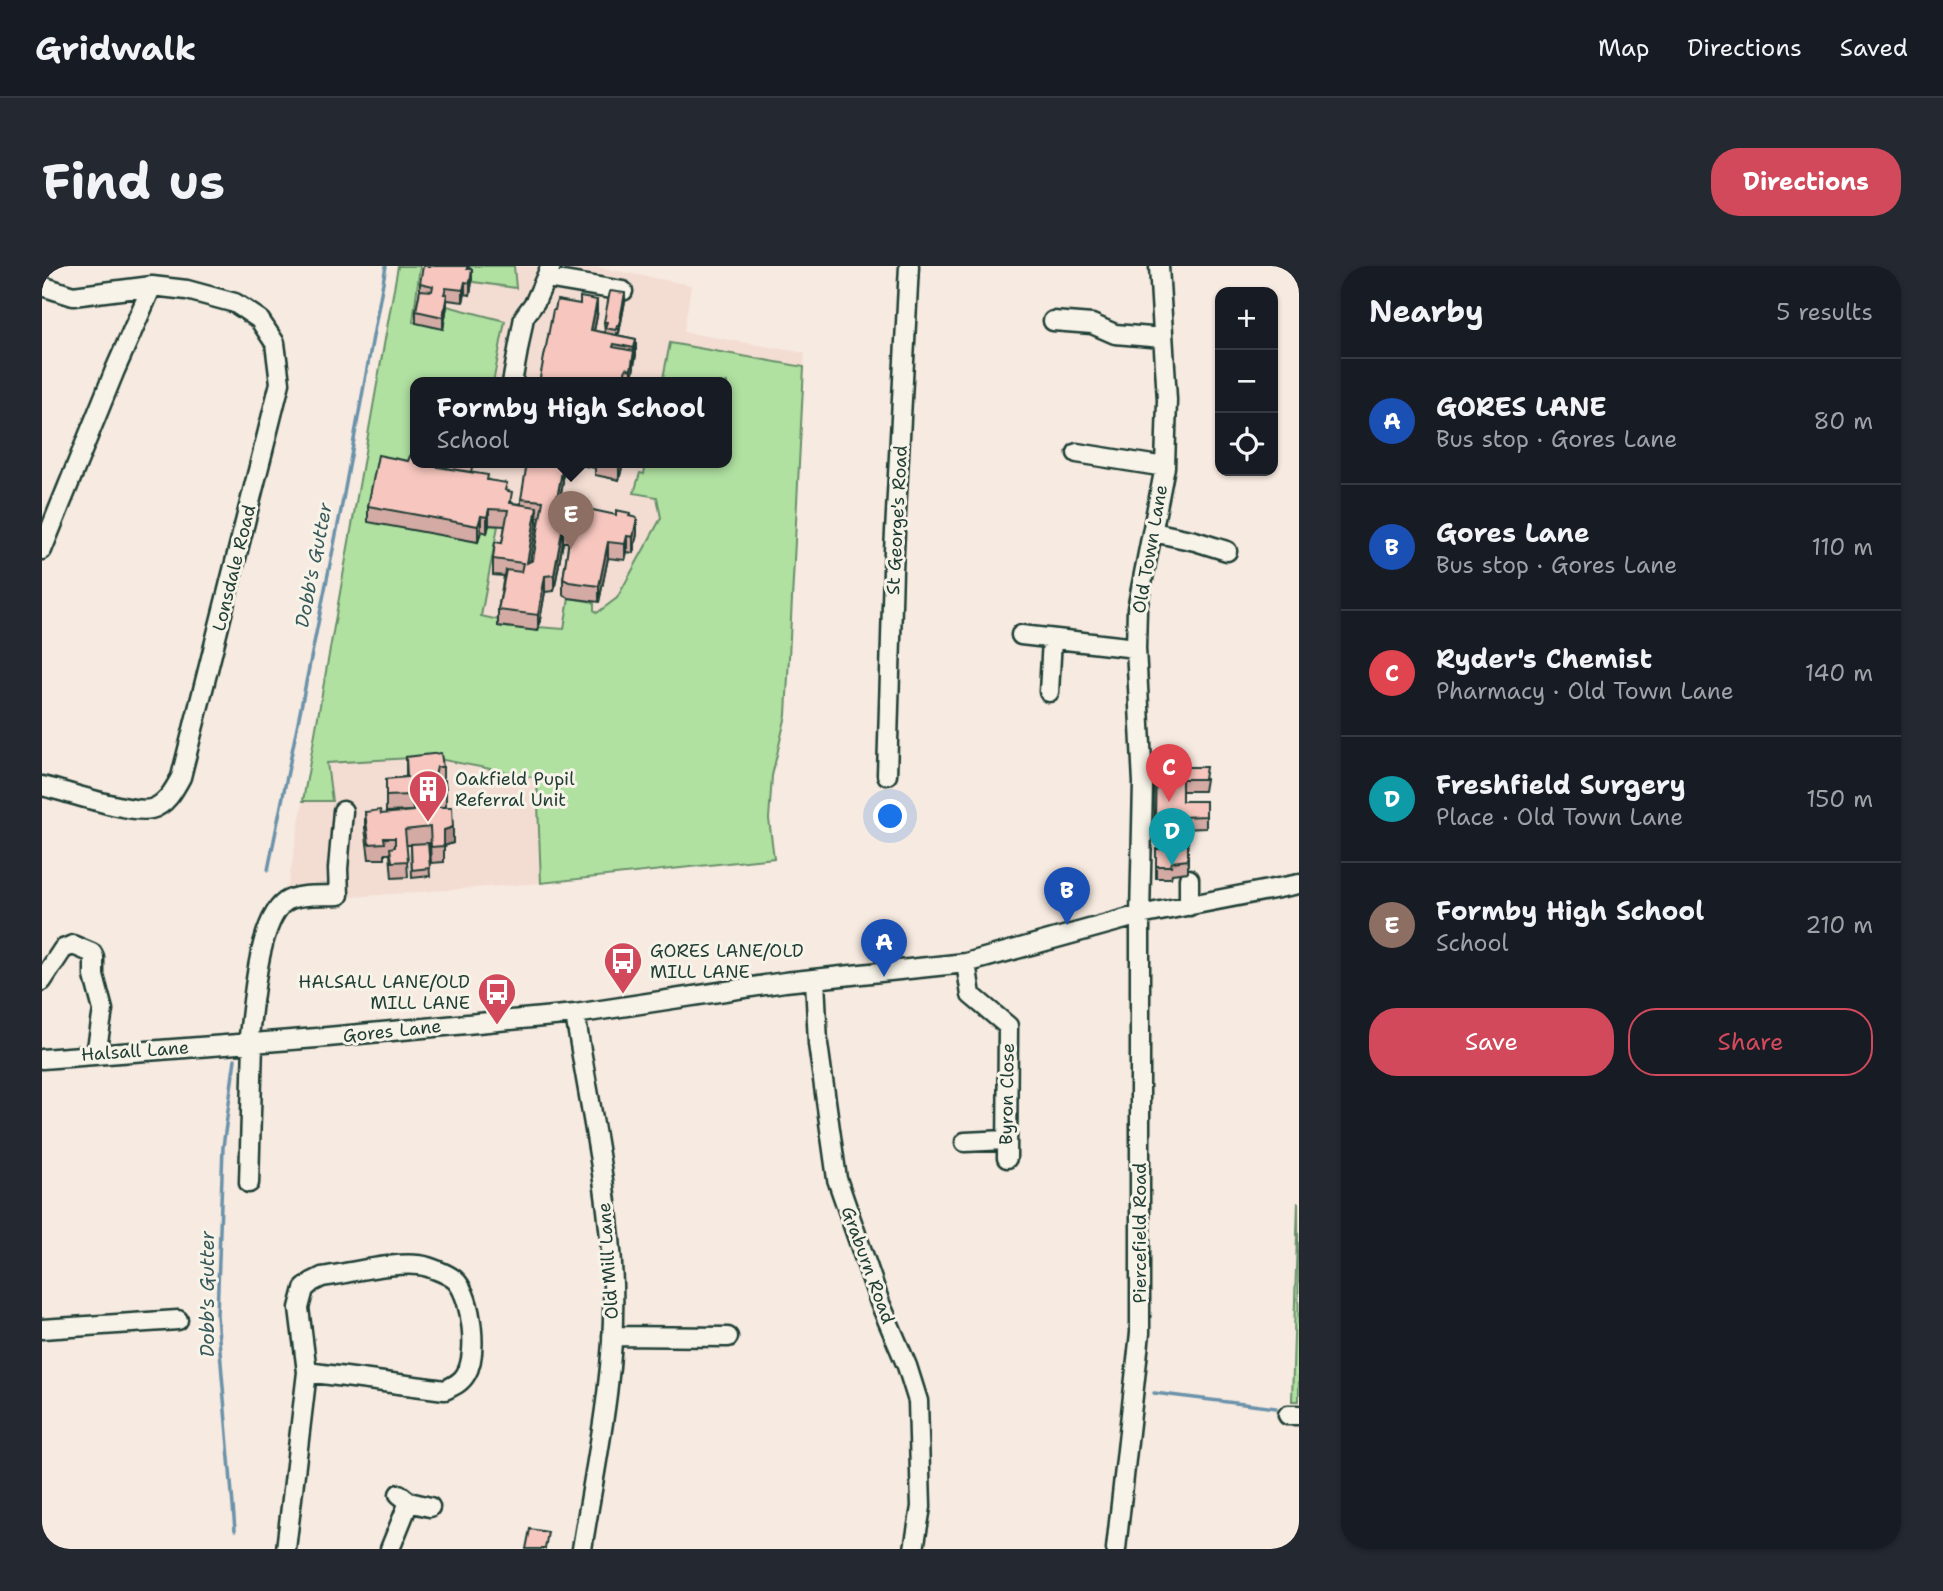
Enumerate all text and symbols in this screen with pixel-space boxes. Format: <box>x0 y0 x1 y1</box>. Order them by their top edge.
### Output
text: Gridwalk <box>35 26 196 71</box>
text: Map <box>1598 32 1649 64</box>
text: Directions <box>1687 32 1802 64</box>
text: Saved <box>1840 32 1908 64</box>
button: Directions <box>1711 148 1901 216</box>
text: Find us <box>42 149 225 215</box>
map controls <box>1215 287 1278 476</box>
button: + <box>1215 287 1278 350</box>
text: Nearby <box>1369 291 1484 332</box>
text: 5 results <box>1776 297 1873 327</box>
button: − <box>1215 350 1278 413</box>
popup <box>410 377 732 468</box>
text: GORES LANE <box>1436 389 1606 424</box>
text: Formby High School <box>437 390 705 425</box>
text: A <box>1383 406 1401 436</box>
text: 80 m <box>1814 406 1873 436</box>
button: locate <box>1215 413 1278 476</box>
text: Bus stop · Gores Lane <box>1436 424 1677 454</box>
text: School <box>437 425 509 455</box>
street label: St George's Road <box>881 445 913 595</box>
street label: Old Town Lane <box>1127 483 1173 615</box>
pin: E <box>548 491 594 549</box>
water label: Dobb's Gutter <box>289 500 338 630</box>
street label: Lonsdale Road <box>207 502 261 634</box>
text: Gores Lane <box>1436 515 1590 550</box>
text: B <box>1385 532 1399 562</box>
text: 110 m <box>1811 532 1873 562</box>
text: Bus stop · Gores Lane <box>1436 550 1677 580</box>
text: Ryder's Chemist <box>1436 641 1652 676</box>
text: C <box>1385 658 1399 688</box>
text: 140 m <box>1805 658 1873 688</box>
text: Pharmacy · Old Town Lane <box>1436 676 1734 706</box>
pin: C <box>1146 744 1192 802</box>
place label: Oakfield Pupil Referral Unit <box>455 767 575 812</box>
text: Freshfield Surgery <box>1436 767 1686 802</box>
building icon: Oakfield Pupil Referral Unit <box>407 768 449 823</box>
text: D <box>1384 784 1400 814</box>
text: 150 m <box>1806 784 1873 814</box>
your location <box>873 799 907 833</box>
text: Place · Old Town Lane <box>1436 802 1683 832</box>
pin: D <box>1149 808 1195 866</box>
pin: B <box>1044 867 1090 925</box>
text: Formby High School <box>1436 893 1704 928</box>
text: E <box>1384 910 1400 940</box>
text: 210 m <box>1805 910 1873 940</box>
pin: A <box>861 919 907 977</box>
text: School <box>1436 928 1508 958</box>
place label: GORES LANE/OLD MILL LANE <box>650 939 804 984</box>
bus stop icon: GORES LANE/OLD MILL LANE <box>602 940 644 995</box>
place label: HALSALL LANE/OLD MILL LANE <box>298 970 470 1015</box>
bus stop icon: HALSALL LANE/OLD MILL LANE <box>476 971 518 1026</box>
button: Save <box>1369 1008 1614 1076</box>
button: Share <box>1628 1008 1873 1076</box>
street label: Gores Lane <box>342 1014 442 1048</box>
street label: Halsall Lane <box>80 1035 190 1067</box>
street label: Byron Close <box>994 1043 1020 1145</box>
street label: Piercefield Road <box>1128 1163 1152 1304</box>
street label: Old Mill Lane <box>592 1202 624 1320</box>
street label: Graburn Road <box>836 1203 900 1327</box>
water label: Dobb's Gutter <box>195 1230 220 1357</box>

